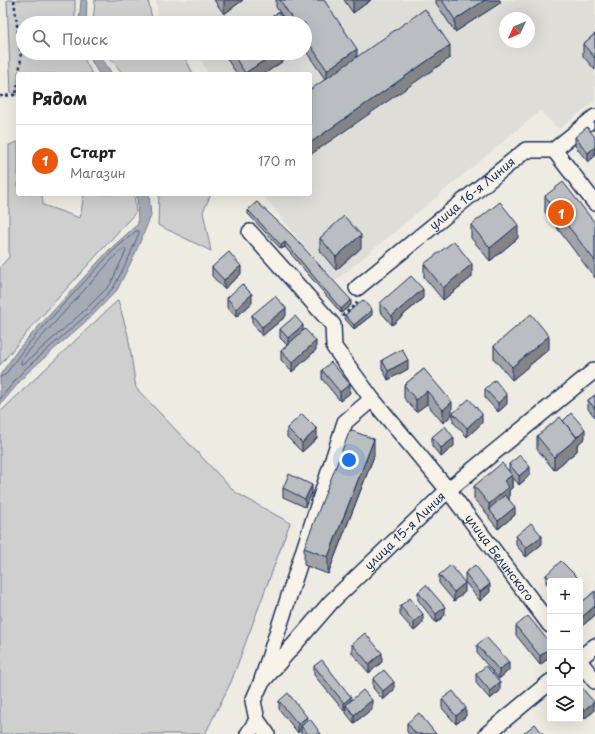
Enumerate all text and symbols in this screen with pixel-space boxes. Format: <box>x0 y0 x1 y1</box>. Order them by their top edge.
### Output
north arrow <box>499 12 535 48</box>
search box <box>16 16 312 60</box>
icon: search <box>30 27 52 49</box>
text: Поиск <box>62 27 108 50</box>
text: Рядом <box>32 85 87 111</box>
text: Cтарт <box>70 140 116 163</box>
text: 1 <box>42 151 48 170</box>
text: 170 m <box>258 151 296 170</box>
street label: улица 16-я Линия <box>425 152 519 234</box>
text: Магазин <box>70 163 126 182</box>
pin: 1 <box>548 198 574 228</box>
your location <box>339 450 359 470</box>
street label: улица 15-я Линия <box>360 487 449 574</box>
street label: улица Белинского <box>461 510 539 605</box>
map controls <box>547 578 583 722</box>
button: + <box>547 578 583 614</box>
button: − <box>547 614 583 650</box>
button: locate <box>547 650 583 686</box>
button: layers <box>547 686 583 722</box>

